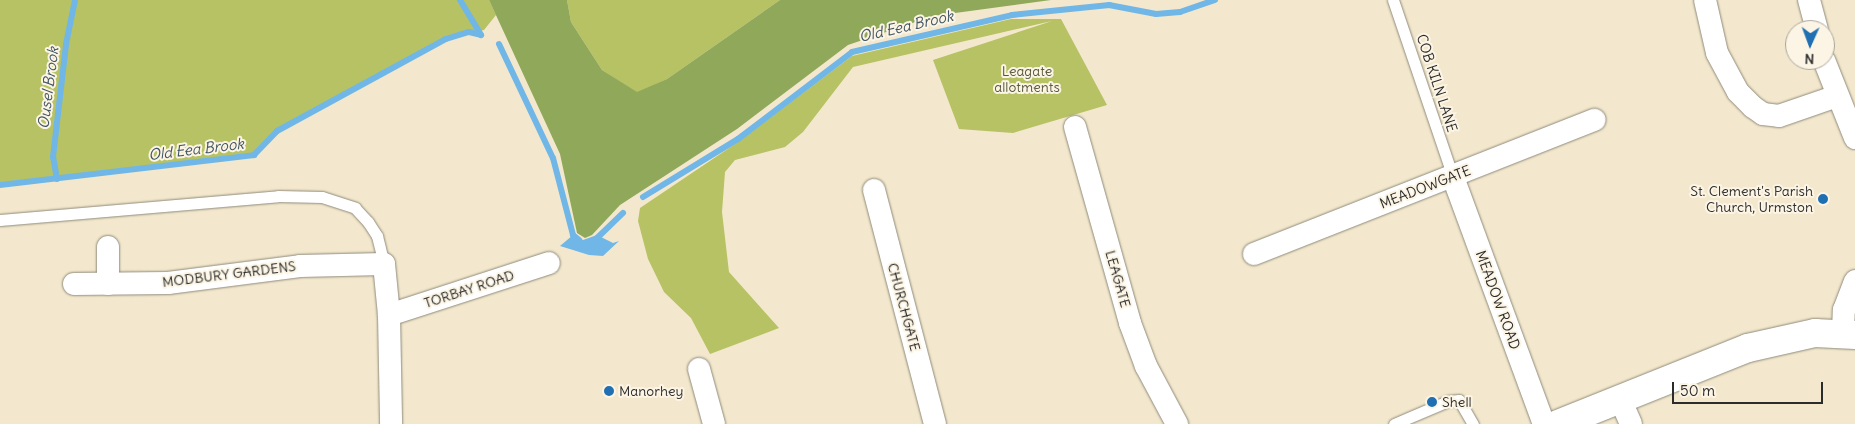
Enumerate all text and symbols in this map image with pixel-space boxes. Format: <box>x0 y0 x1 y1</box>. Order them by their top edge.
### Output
water label: Old Eea Brook <box>857 6 955 46</box>
north arrow <box>1785 20 1835 70</box>
street label: COB KILN LANE <box>1413 32 1461 134</box>
water label: Ousel Brook <box>34 46 62 130</box>
text: N <box>1804 50 1815 68</box>
park label: Leagate allotments <box>994 63 1060 95</box>
water label: Old Eea Brook <box>147 134 245 164</box>
street label: MEADOWGATE <box>1377 162 1473 212</box>
place label: St. Clement's Parish Church, Urmston <box>1690 183 1813 216</box>
marker: St. Clement's Parish Church, Urmston <box>1817 193 1829 205</box>
street label: LEAGATE <box>1102 248 1134 310</box>
street label: MEADOW ROAD <box>1472 248 1524 352</box>
street label: MODBURY GARDENS <box>161 257 297 291</box>
street label: CHURCHGATE <box>884 261 924 353</box>
street label: TORBAY ROAD <box>422 267 516 311</box>
scale bar <box>1675 372 1826 404</box>
text: 50 m <box>1680 381 1715 400</box>
place label: Manorhey <box>619 383 684 399</box>
marker: Manorhey <box>603 385 615 397</box>
place label: Shell <box>1442 394 1472 410</box>
marker: Shell <box>1426 396 1438 408</box>

